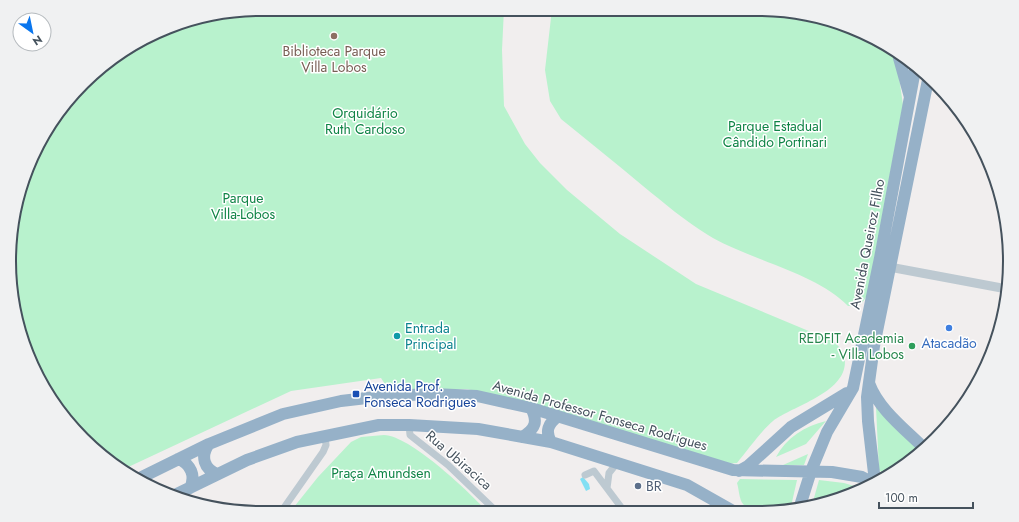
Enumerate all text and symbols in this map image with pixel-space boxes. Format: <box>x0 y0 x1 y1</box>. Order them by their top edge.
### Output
north arrow <box>12 12 52 52</box>
text: N <box>29 31 45 49</box>
marker: Biblioteca Parque Villa Lobos <box>329 31 339 41</box>
place label: Biblioteca Parque Villa Lobos <box>282 41 386 77</box>
park label: Orquidário Ruth Cardoso <box>325 103 405 139</box>
park label: Parque Estadual Cândido Portinari <box>723 116 827 152</box>
street label: Avenida Queiroz Filho <box>845 177 890 311</box>
park label: Parque Villa-Lobos <box>211 188 275 224</box>
place label: Entrada Principal <box>405 318 456 354</box>
marker: Atacadão <box>944 323 954 333</box>
place label: REDFIT Academia - Villa Lobos <box>799 328 904 364</box>
marker: Entrada Principal <box>392 331 402 341</box>
place label: Atacadão <box>921 333 977 353</box>
marker: REDFIT Academia - Villa Lobos <box>907 341 917 351</box>
street label: Avenida Professor Fonseca Rodrigues <box>490 375 710 455</box>
place label: Avenida Prof. Fonseca Rodrigues <box>364 376 476 412</box>
marker: Avenida Prof. Fonseca Rodrigues <box>351 389 361 399</box>
street label: Rua Ubiracica <box>422 426 496 494</box>
park label: Praça Amundsen <box>331 463 431 483</box>
place label: BR <box>646 476 662 496</box>
marker: BR <box>633 481 643 491</box>
scale bar <box>879 484 973 510</box>
text: 100 m <box>885 489 918 507</box>

